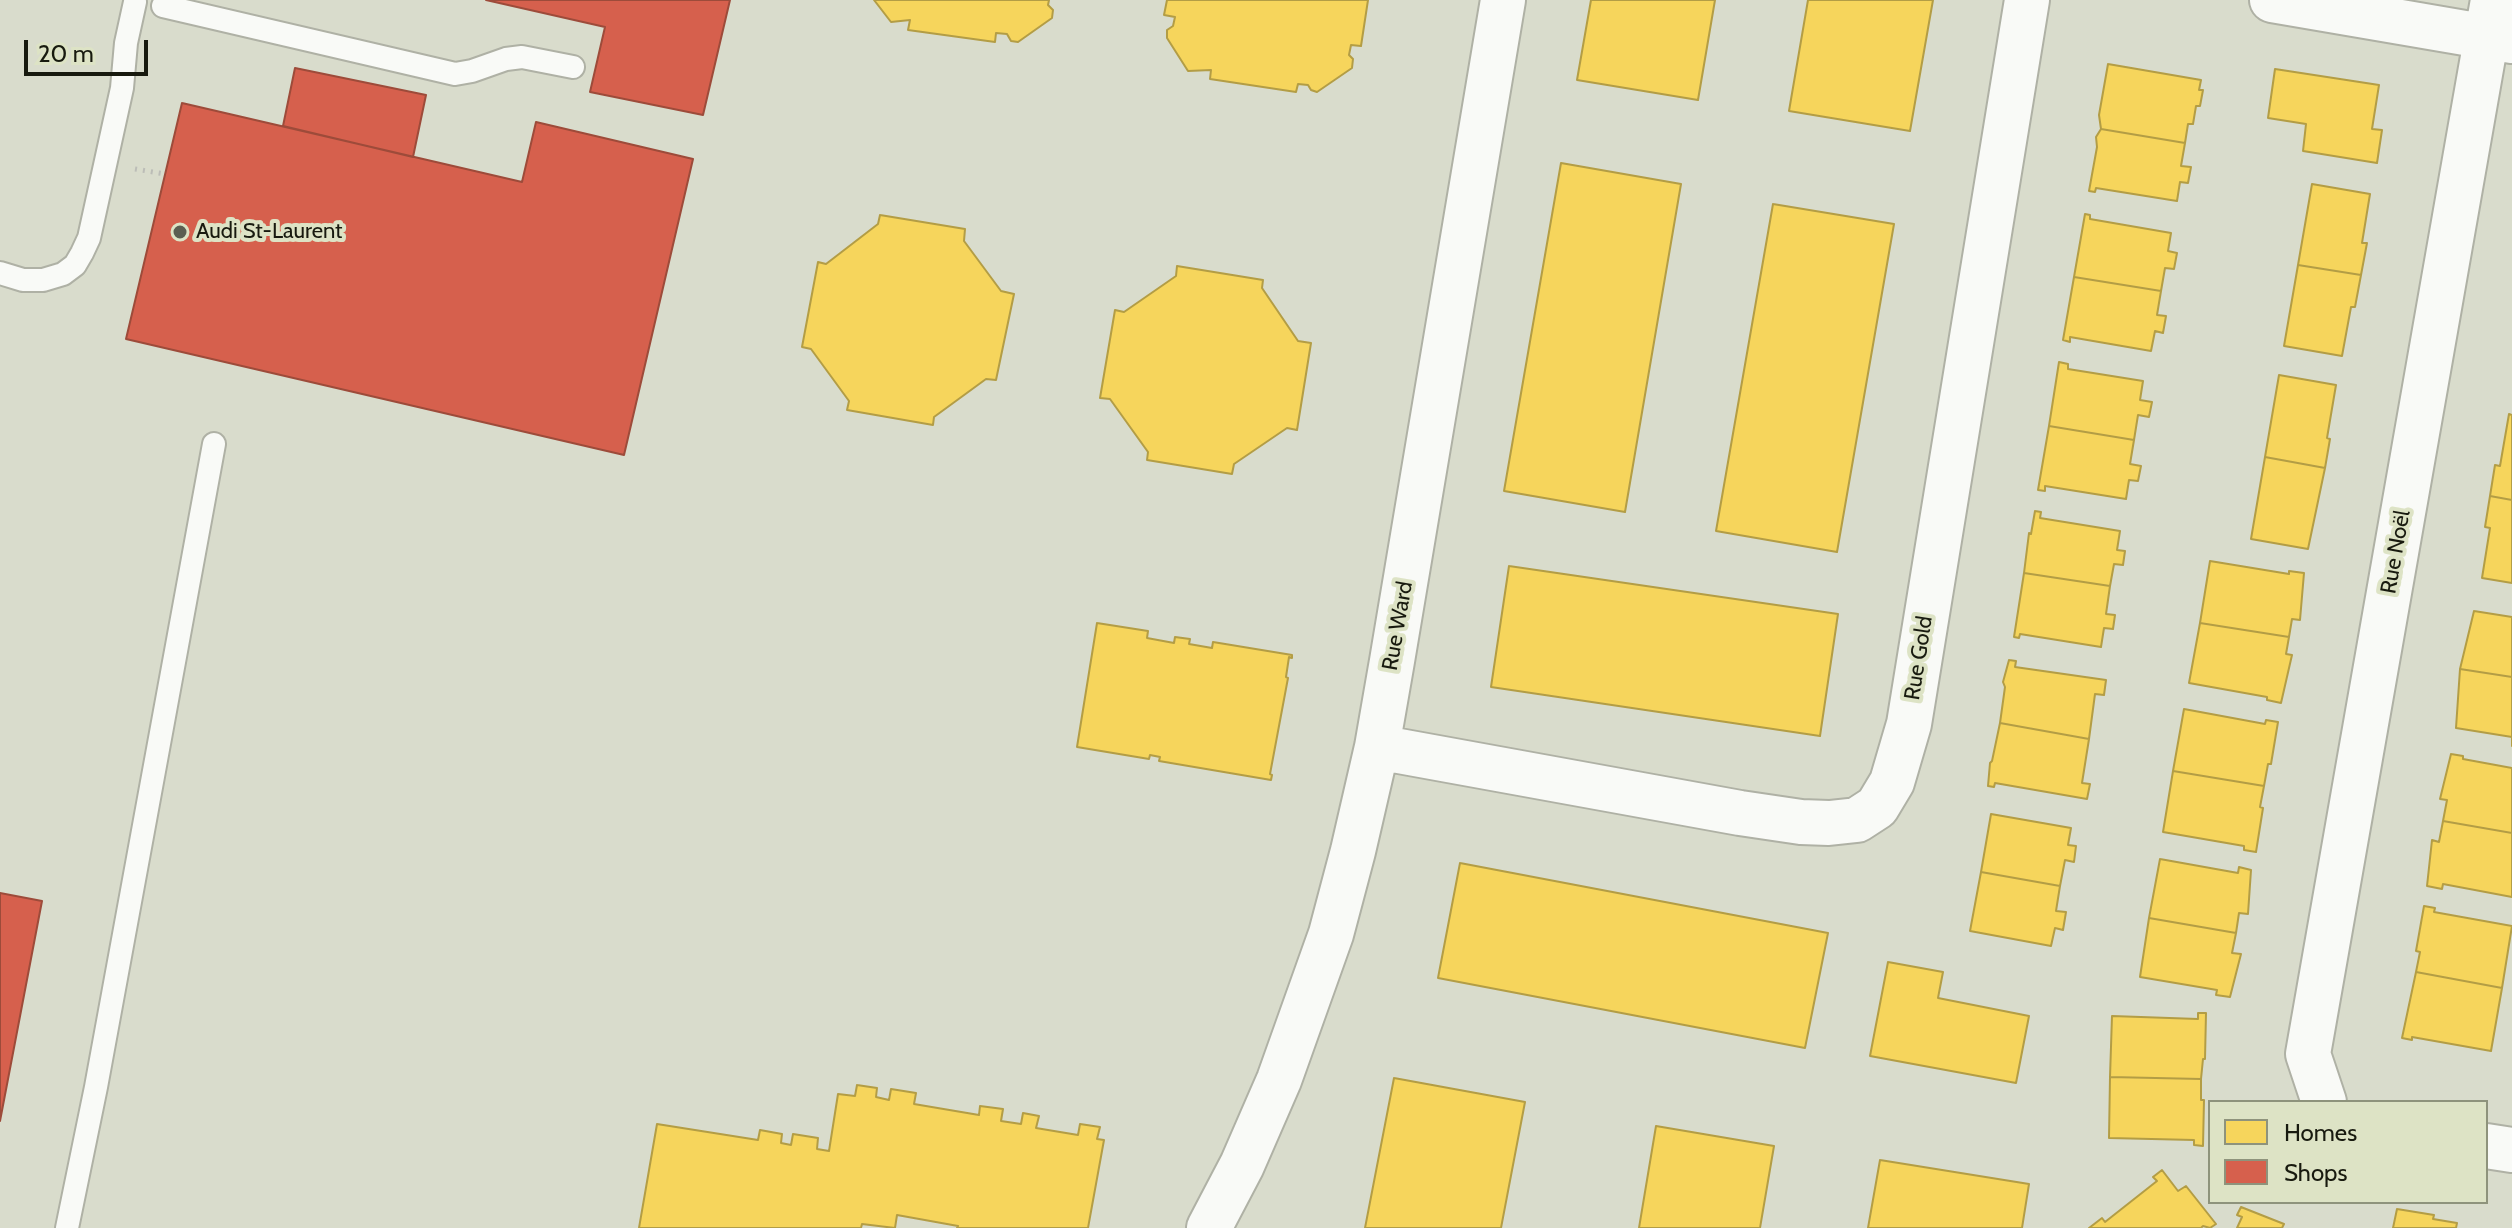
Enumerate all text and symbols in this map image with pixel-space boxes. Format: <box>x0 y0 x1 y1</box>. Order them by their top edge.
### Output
scale bar <box>28 24 152 74</box>
text: 20 m <box>38 39 94 68</box>
place label: Audi St-Laurent <box>196 219 342 245</box>
marker: Audi St-Laurent <box>171 223 189 241</box>
street label: Rue Noël <box>2376 508 2416 596</box>
street label: Rue Ward <box>1377 579 1419 673</box>
street label: Rue Gold <box>1899 614 1939 702</box>
legend <box>2208 1100 2488 1204</box>
text: Homes <box>2284 1118 2357 1147</box>
text: Shops <box>2284 1158 2347 1187</box>

